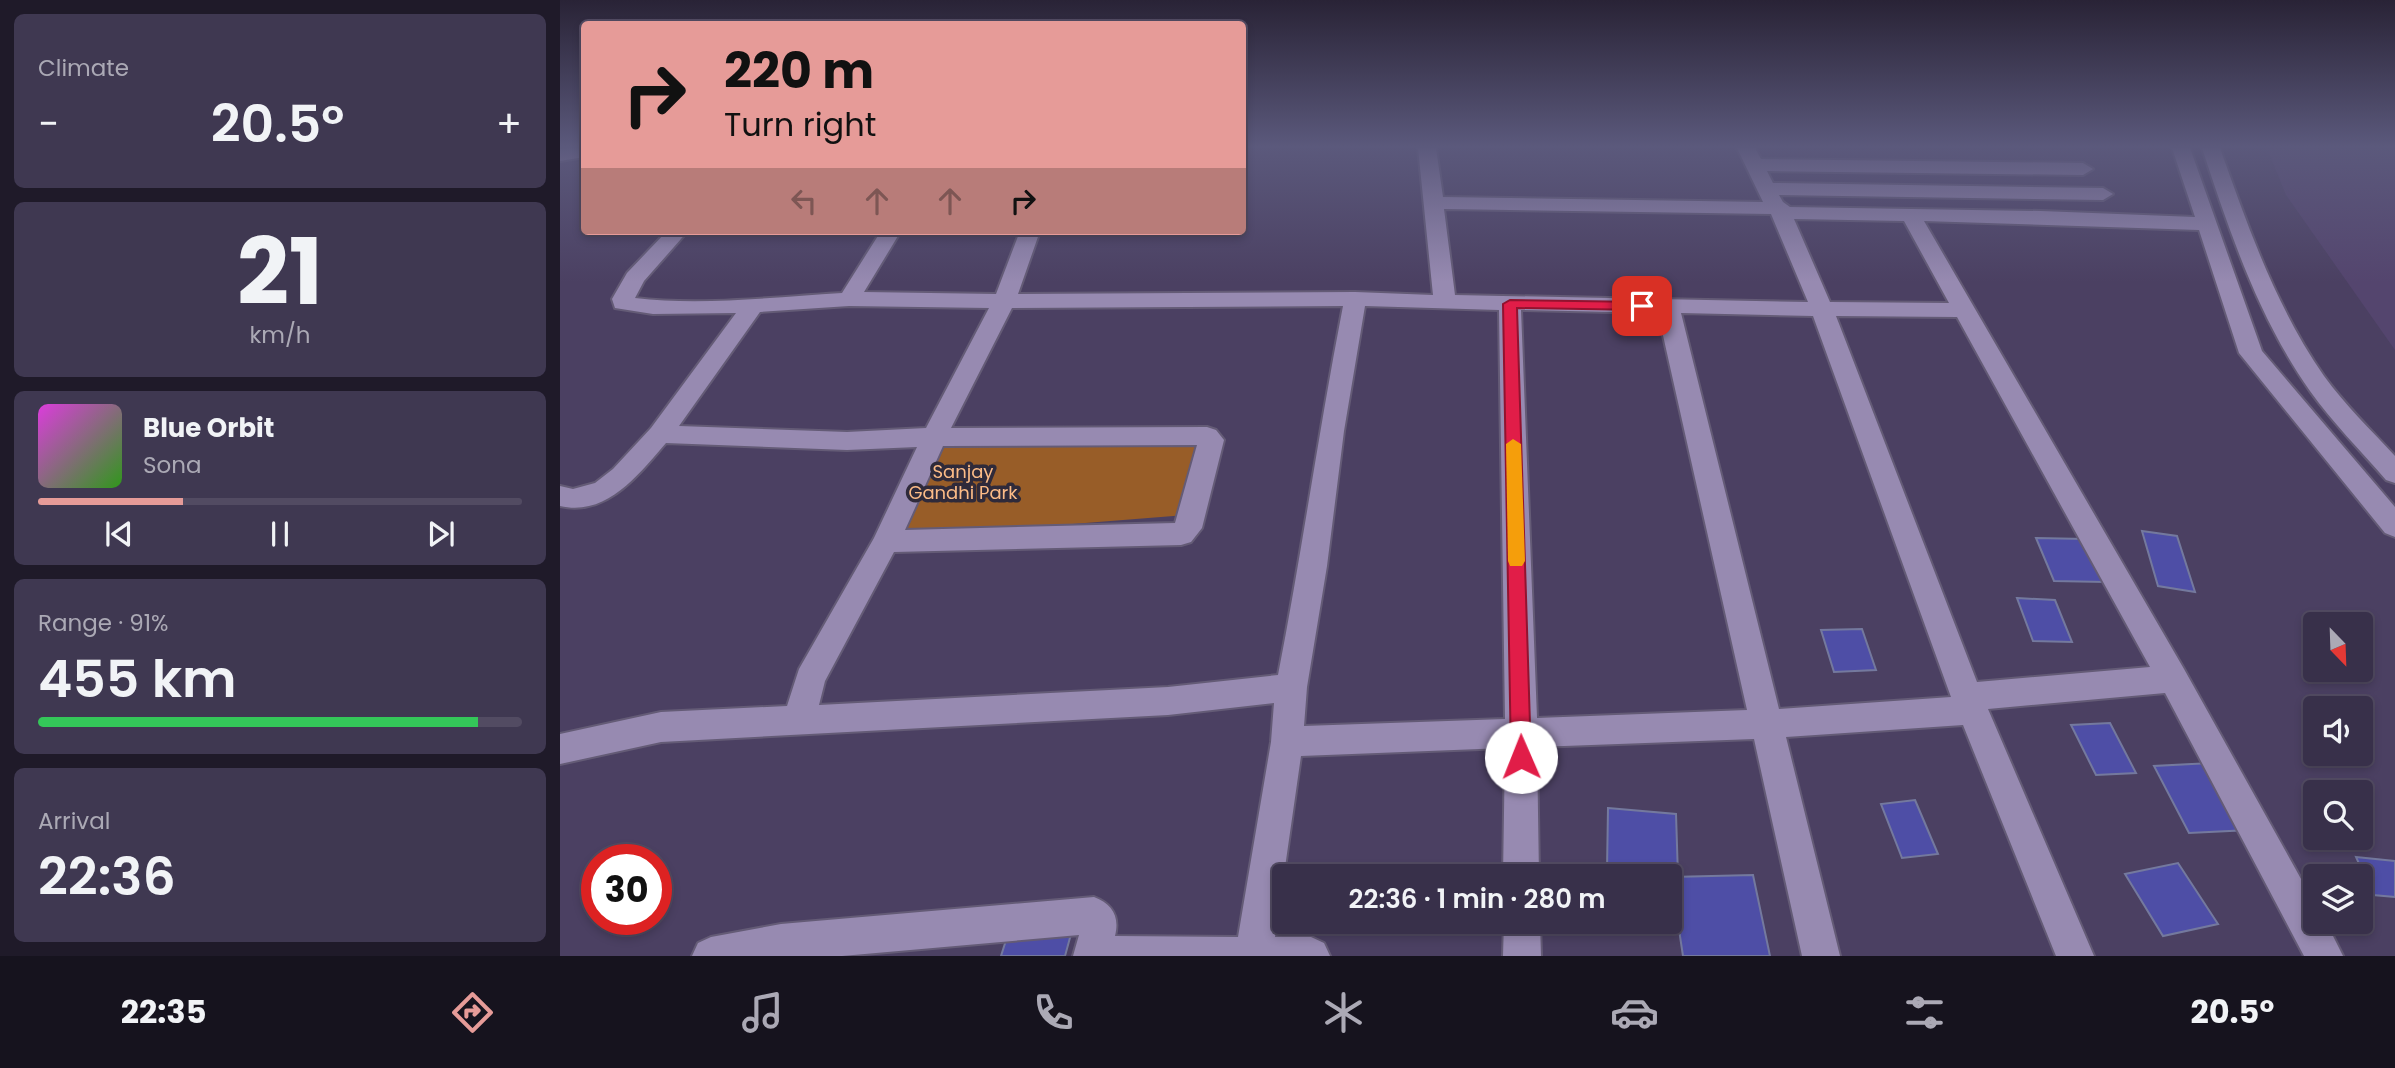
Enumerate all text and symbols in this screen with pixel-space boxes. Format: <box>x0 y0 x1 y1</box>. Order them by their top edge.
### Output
text: 220 m <box>724 37 874 105</box>
icon: right <box>609 49 700 140</box>
text: Climate <box>38 52 129 84</box>
text: 20.5° <box>211 87 344 160</box>
text: − <box>38 97 59 150</box>
text: + <box>496 97 522 150</box>
text: Turn right <box>724 102 876 147</box>
icon: left <box>785 182 823 220</box>
icon: ahead <box>858 182 896 220</box>
icon: ahead <box>931 182 969 220</box>
icon: right <box>1004 182 1042 220</box>
text: 21 <box>237 208 323 336</box>
pin <box>1612 276 1672 336</box>
icon: arrive <box>1623 287 1661 325</box>
text: km/h <box>249 319 311 351</box>
text: Blue Orbit <box>143 410 274 446</box>
text: Sona <box>143 449 202 481</box>
park label: Sanjay Gandhi Park <box>908 459 1018 505</box>
icon: previous <box>100 515 138 553</box>
icon: pause <box>261 515 299 553</box>
icon: next <box>422 515 460 553</box>
text: Range · 91% <box>38 607 169 639</box>
north arrow <box>2303 612 2373 682</box>
map controls <box>2303 612 2373 934</box>
text: 455 km <box>38 642 237 715</box>
button: sound <box>2303 696 2373 766</box>
position arrow <box>1484 720 1558 794</box>
button: search <box>2303 780 2373 850</box>
text: Arrival <box>38 805 110 837</box>
text: 22:36 <box>38 840 176 913</box>
speed limit sign: 30 <box>581 844 672 935</box>
button: layers <box>2303 864 2373 934</box>
text: 22:36 · 1 min · 280 m <box>1349 881 1605 917</box>
icon: directions <box>448 988 497 1037</box>
icon: music <box>738 988 787 1037</box>
icon: phone <box>1029 988 1078 1037</box>
icon: climate <box>1319 988 1368 1037</box>
icon: car <box>1610 988 1659 1037</box>
icon: filters <box>1900 988 1949 1037</box>
text: 22:35 <box>121 989 207 1034</box>
text: 20.5° <box>2190 989 2274 1034</box>

